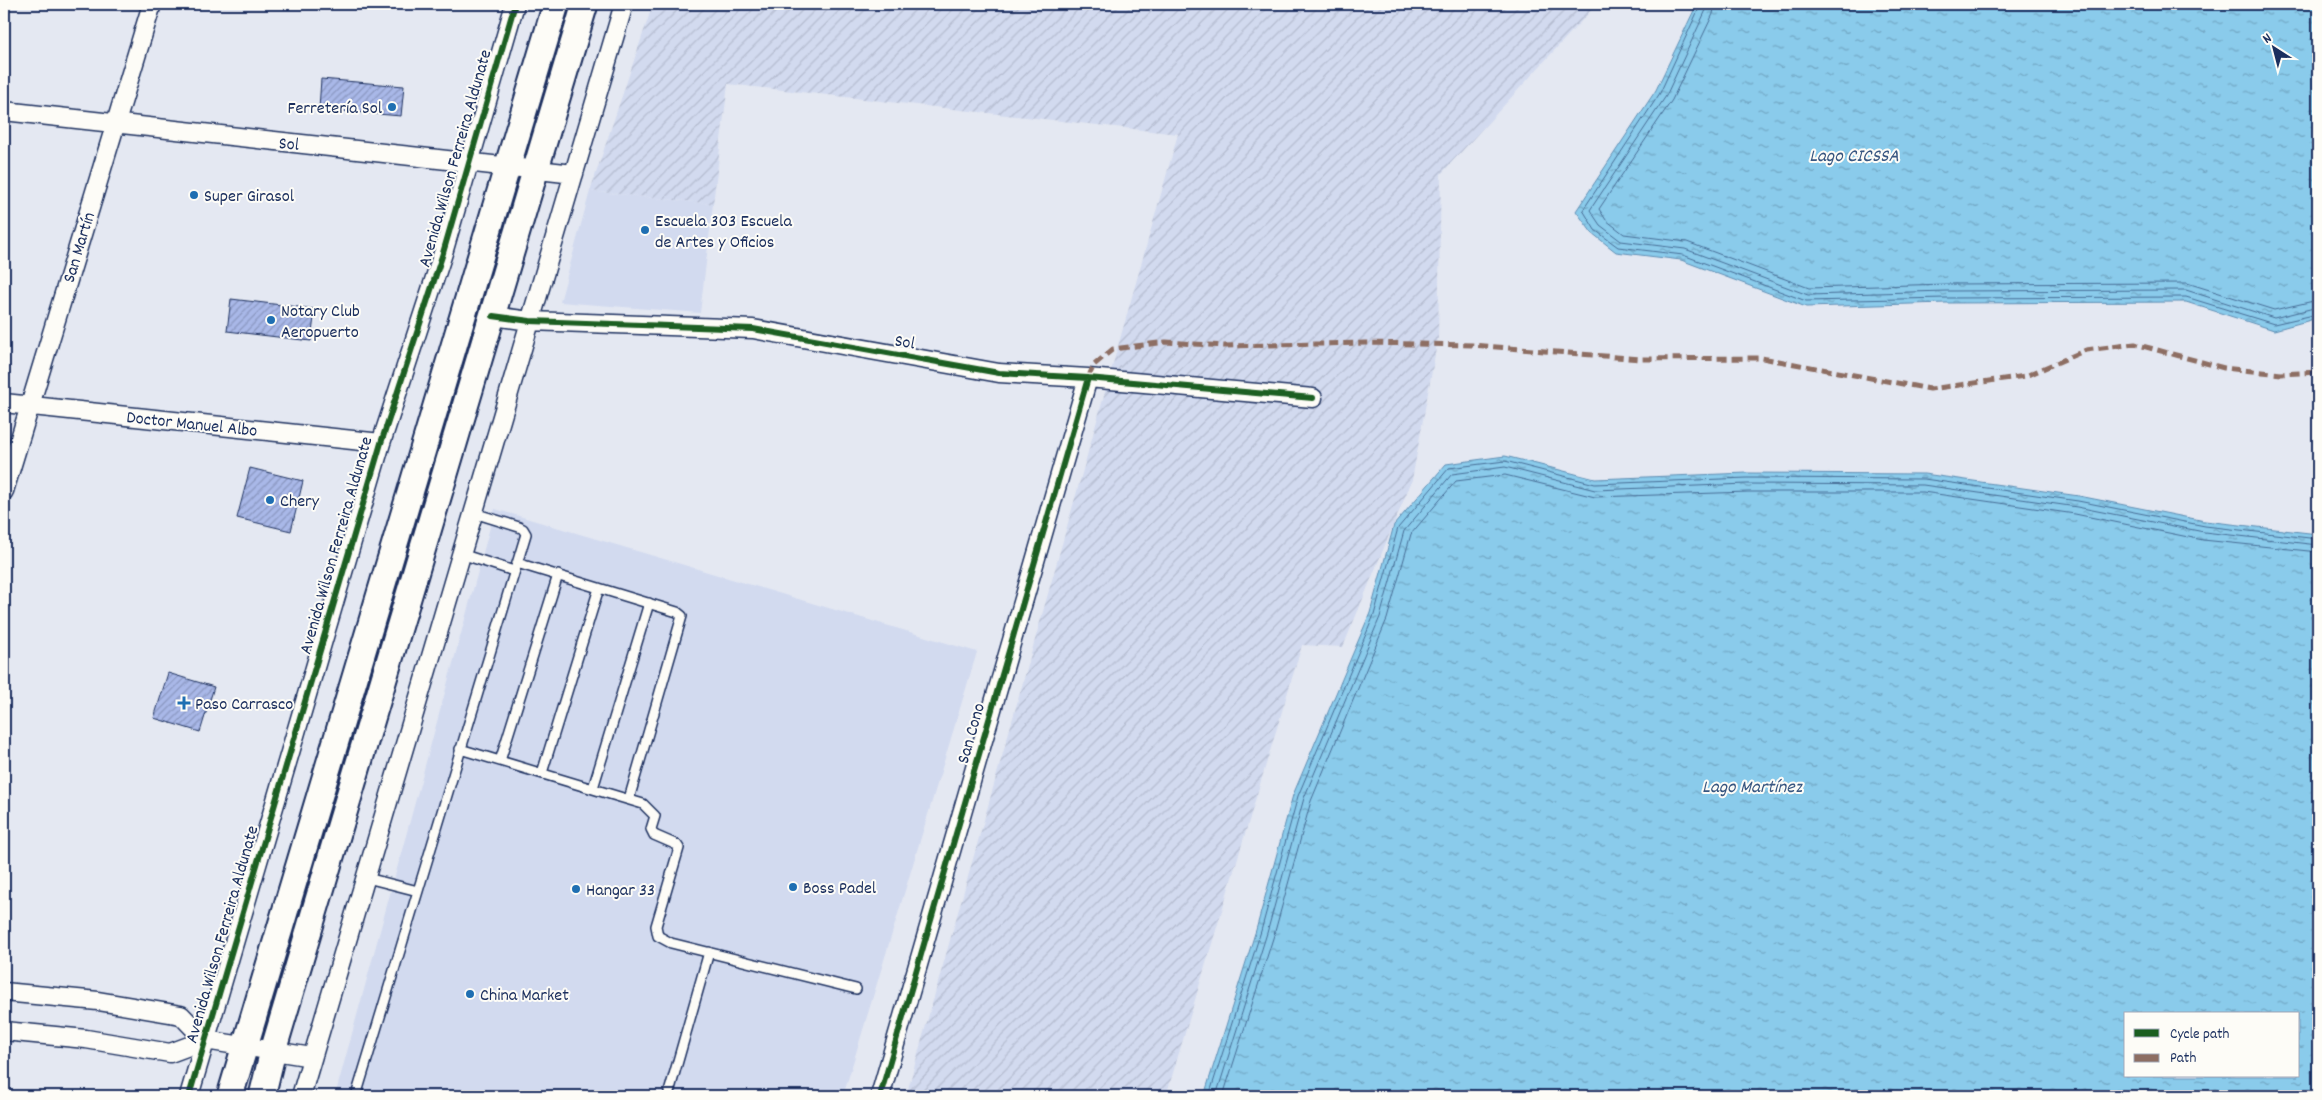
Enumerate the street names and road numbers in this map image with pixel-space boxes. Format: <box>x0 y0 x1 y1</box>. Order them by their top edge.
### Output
street label: Avenida Wilson Ferreira Aldunate <box>413 47 499 270</box>
street label: Sol <box>277 132 301 159</box>
street label: San Martín <box>58 209 103 286</box>
street label: Sol <box>892 329 917 358</box>
street label: Doctor Manuel Albo <box>125 406 258 445</box>
street label: Avenida Wilson Ferreira Aldunate <box>294 434 380 657</box>
street label: San Cono <box>952 700 993 767</box>
street label: Avenida Wilson Ferreira Aldunate <box>180 823 266 1046</box>

